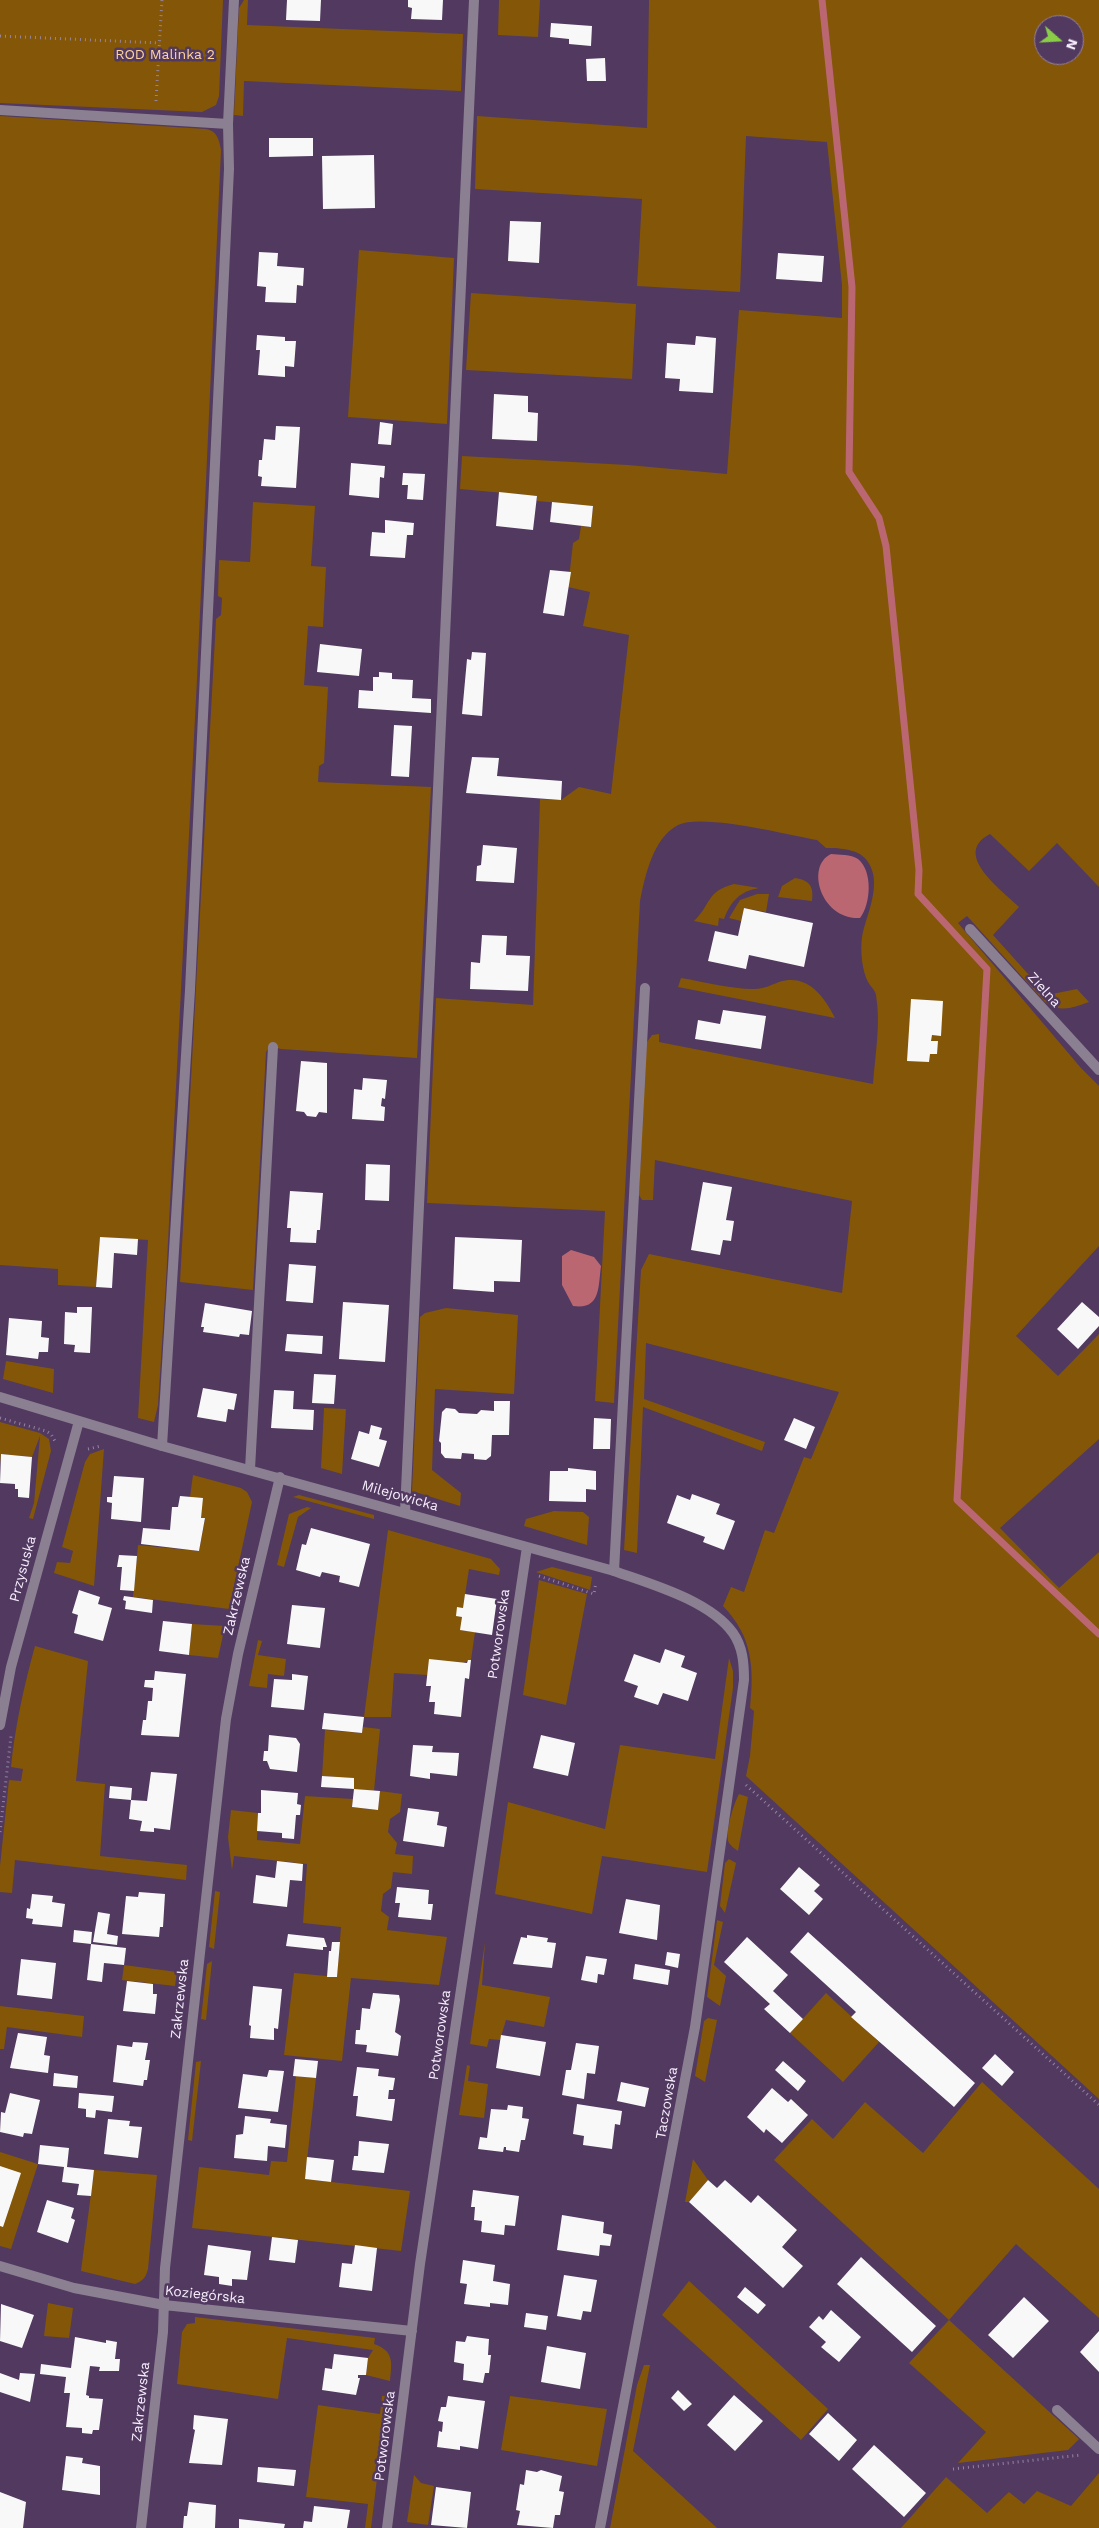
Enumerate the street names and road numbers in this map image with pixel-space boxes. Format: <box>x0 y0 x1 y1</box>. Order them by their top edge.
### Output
street label: Zielna <box>1024 969 1064 1011</box>
street label: Milejowicka <box>360 1477 440 1515</box>
street label: Przysuska <box>6 1534 40 1604</box>
street label: Zakrzewska <box>220 1555 254 1637</box>
street label: Potworowska <box>484 1588 514 1680</box>
street label: Zakrzewska <box>167 1958 193 2040</box>
street label: Potworowska <box>425 1989 455 2081</box>
street label: Taczowska <box>652 2066 682 2140</box>
street label: Koziegórska <box>164 2282 246 2308</box>
street label: Zakrzewska <box>128 2361 154 2443</box>
street label: Potworowska <box>371 2390 399 2482</box>

